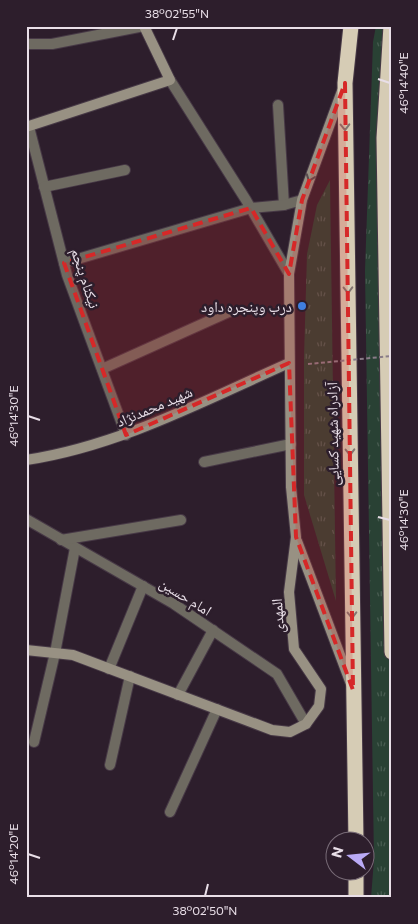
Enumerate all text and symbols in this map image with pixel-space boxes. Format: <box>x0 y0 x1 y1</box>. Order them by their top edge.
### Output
text: 38°02'55"N <box>145 6 209 20</box>
text: 46°14'40"E <box>396 52 410 114</box>
one-way arrow <box>340 123 351 131</box>
one-way arrow <box>306 173 316 182</box>
street label: نیکنام پنجم <box>66 246 104 311</box>
one-way arrow <box>343 286 353 294</box>
place label: درب وپنجره داود <box>201 297 292 316</box>
marker: درب وپنجره داود <box>296 300 308 312</box>
street label: آزادراه شهید کسایی <box>322 381 344 486</box>
street label: شهید محمدنژاد <box>113 382 195 431</box>
text: 46°14'30"E <box>6 385 20 447</box>
one-way arrow <box>345 448 355 456</box>
text: 46°14'30"E <box>396 489 410 551</box>
street label: امام حسین <box>156 573 215 621</box>
street label: المهدی <box>267 598 289 634</box>
one-way arrow <box>347 611 357 619</box>
text: 46°14'20"E <box>6 824 20 884</box>
north arrow <box>326 832 376 882</box>
text: N <box>327 845 347 860</box>
text: 38°02'50"N <box>173 903 237 917</box>

